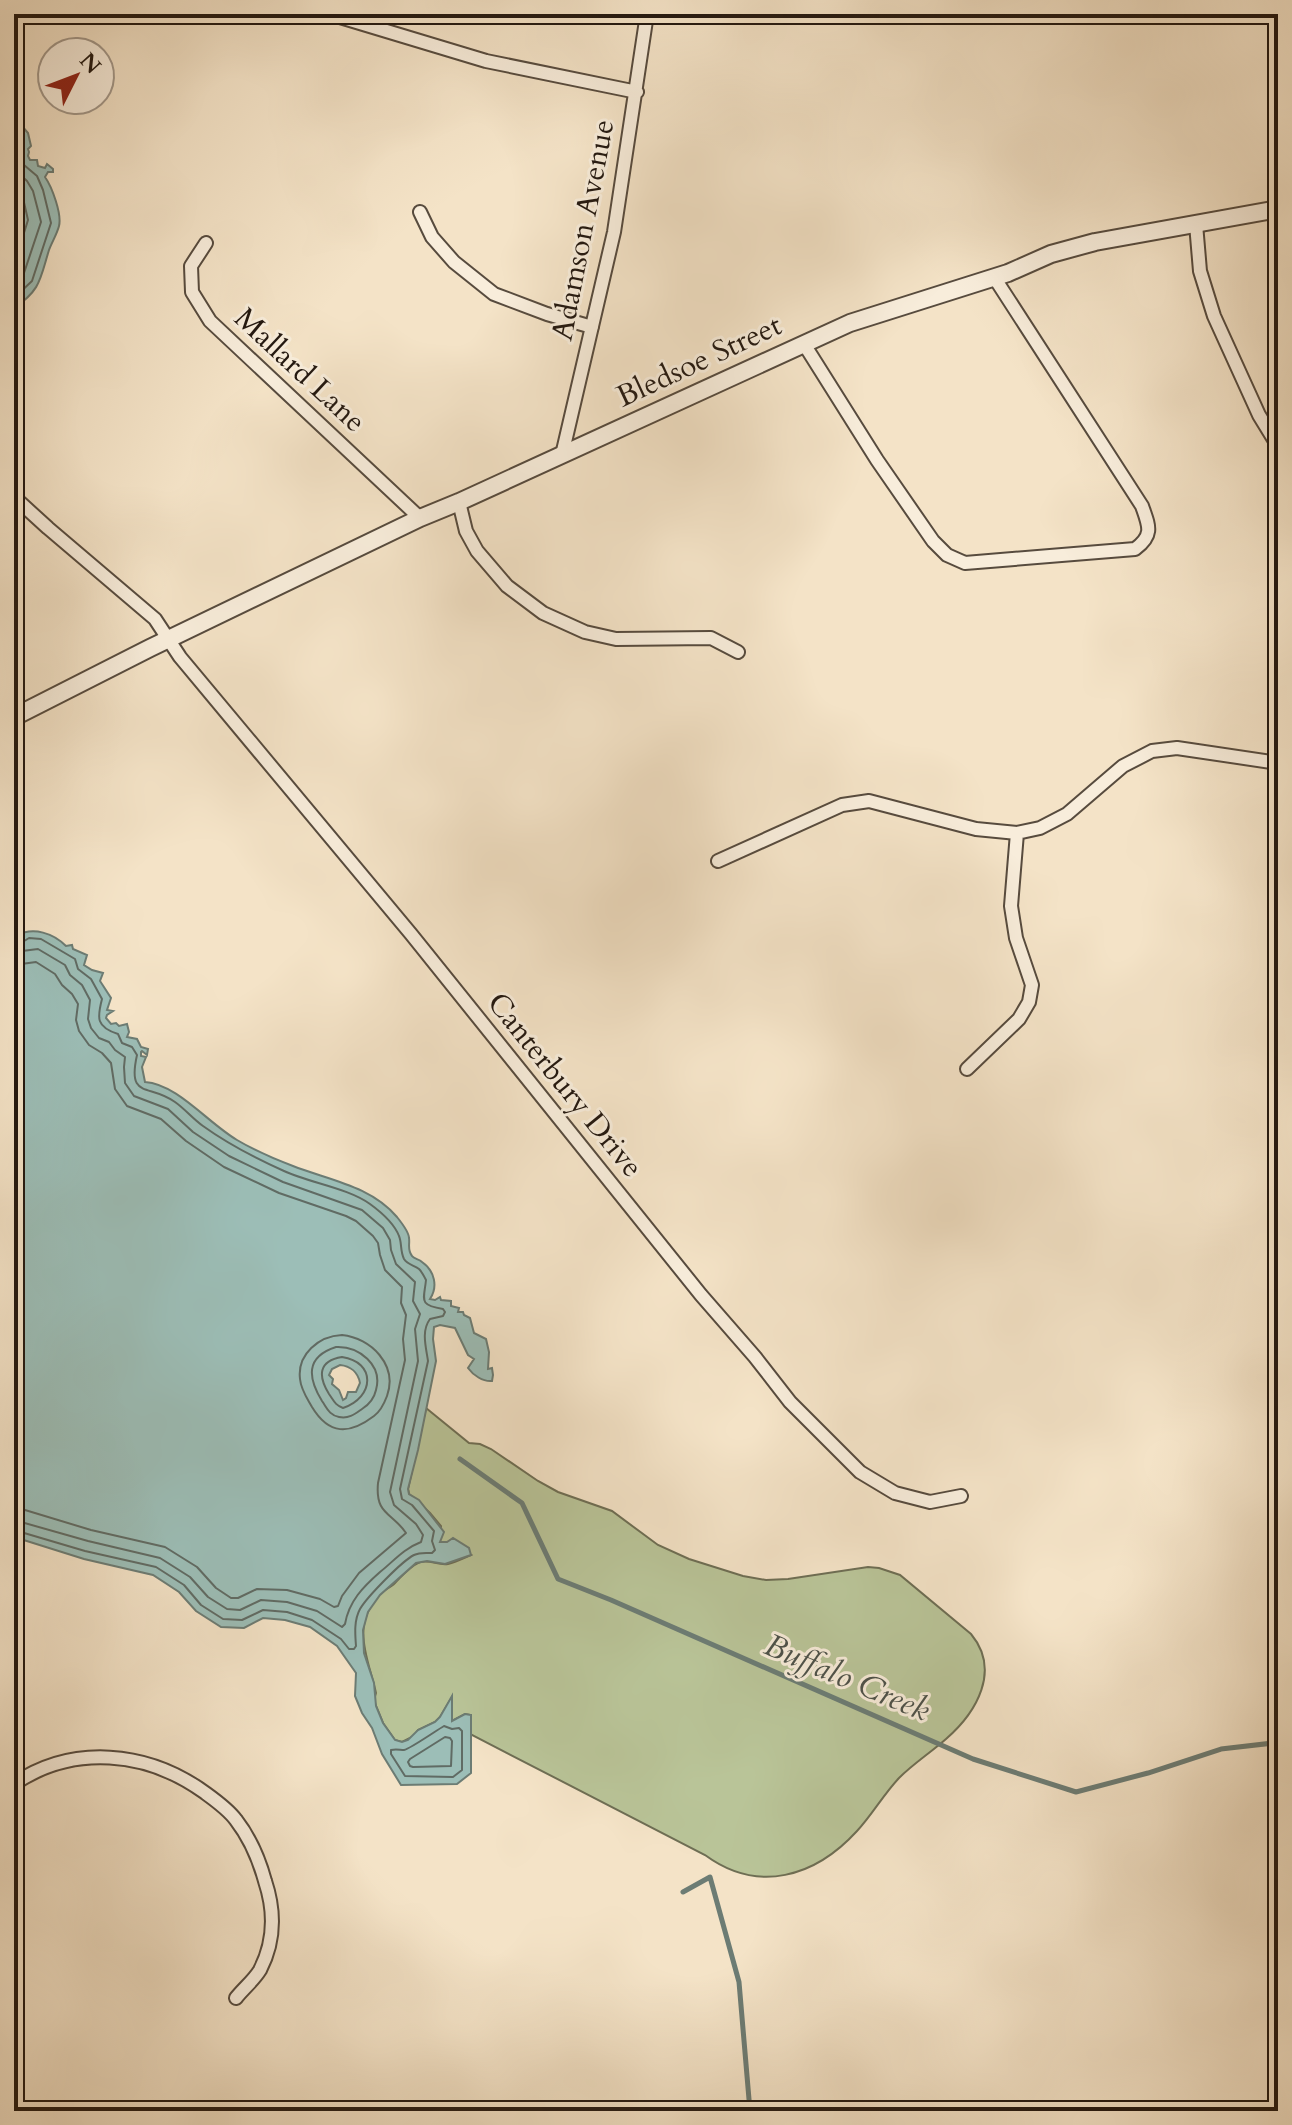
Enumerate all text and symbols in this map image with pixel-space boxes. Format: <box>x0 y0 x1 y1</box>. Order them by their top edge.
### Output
north arrow <box>36 36 116 116</box>
text: N <box>73 46 108 80</box>
street label: Adamson Avenue <box>541 116 625 344</box>
street label: Mallard Lane <box>225 298 375 442</box>
street label: Bledsoe Street <box>610 305 789 417</box>
street label: Canterbury Drive <box>478 984 652 1186</box>
water label: Buffalo Creek <box>757 1623 937 1733</box>

